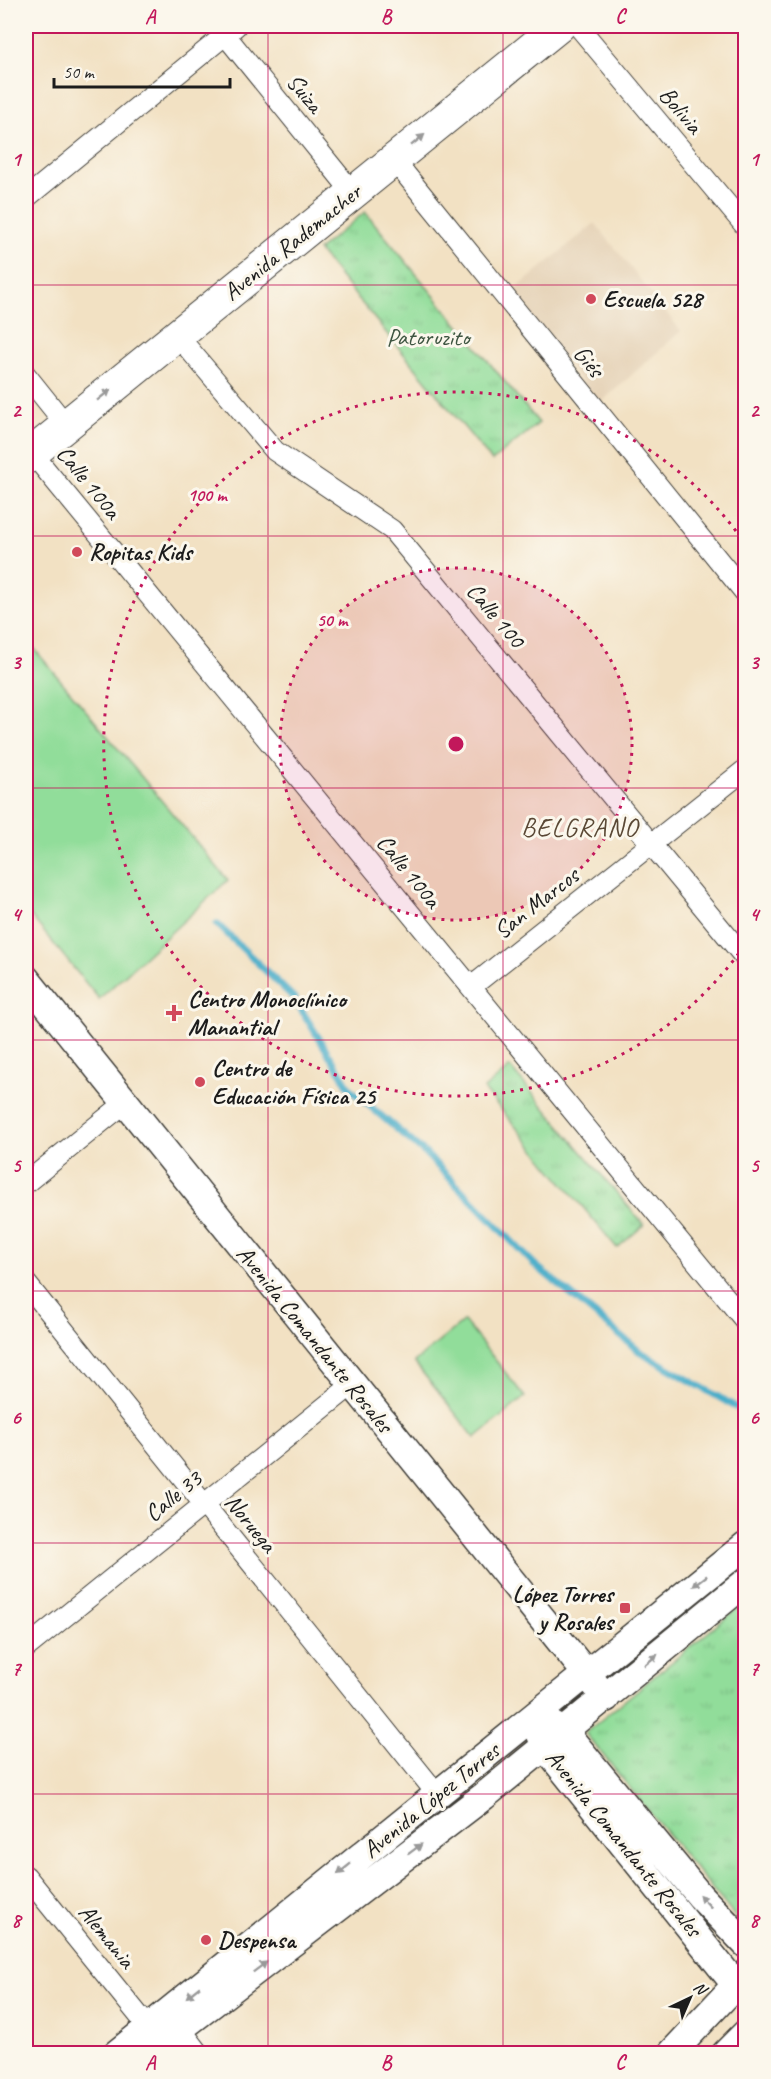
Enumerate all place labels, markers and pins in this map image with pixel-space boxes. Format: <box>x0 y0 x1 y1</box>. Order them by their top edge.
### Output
place label: Escuela 528 <box>603 284 705 314</box>
marker: Escuela 528 <box>584 292 598 306</box>
place label: Ropitas Kids <box>89 537 194 567</box>
marker: Ropitas Kids <box>70 545 84 559</box>
centre of rings <box>446 734 466 754</box>
place label: Centro Monoclínico Manantial <box>188 984 348 1042</box>
marker: Centro Monoclínico Manantial <box>165 1004 183 1022</box>
place label: Centro de Educación Física 25 <box>212 1053 378 1111</box>
marker: Centro de Educación Física 25 <box>193 1075 207 1089</box>
place label: López Torres y Rosales <box>512 1579 616 1637</box>
marker: López Torres y Rosales <box>618 1601 632 1615</box>
place label: Despensa <box>218 1925 297 1955</box>
marker: Despensa <box>199 1933 213 1947</box>

